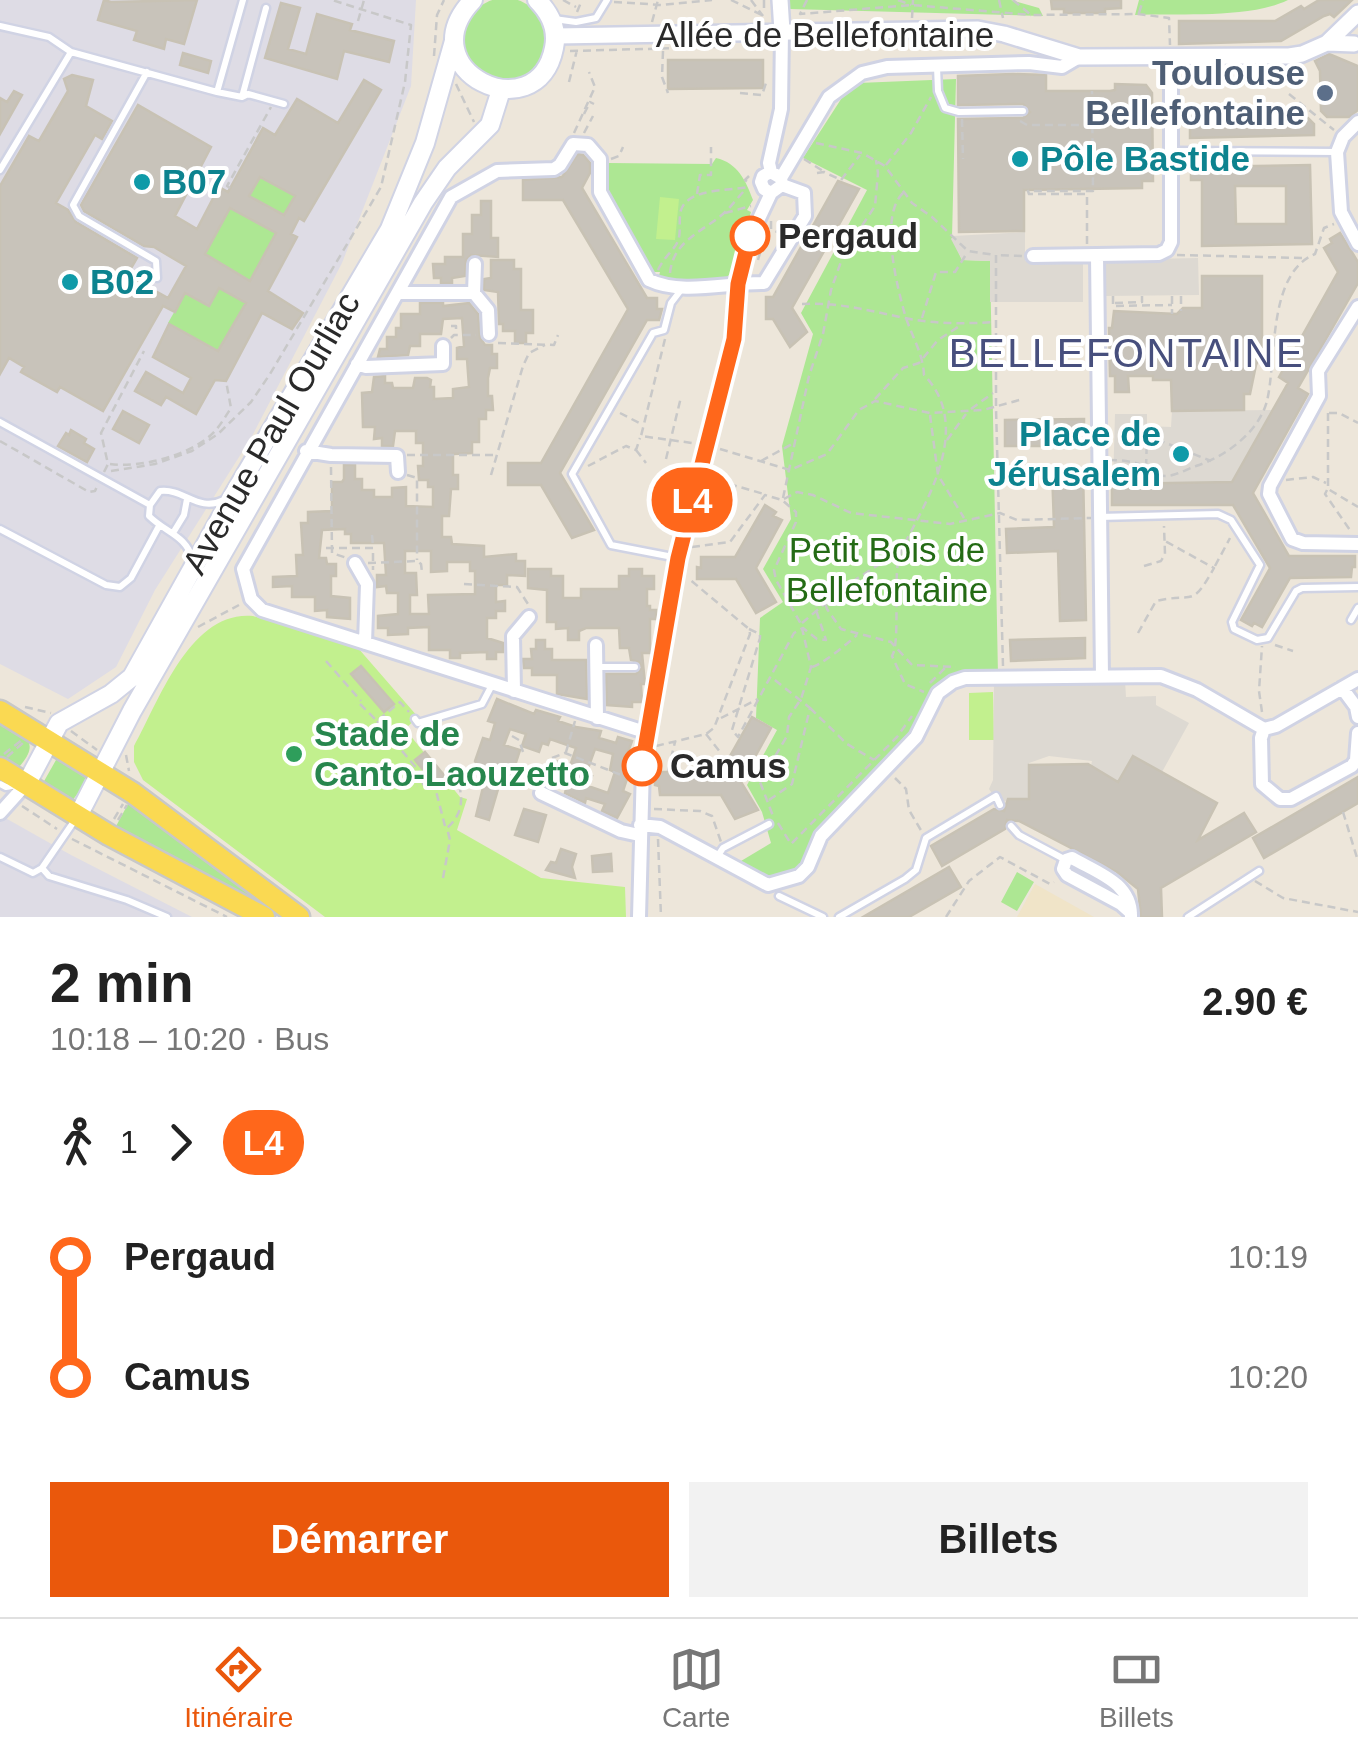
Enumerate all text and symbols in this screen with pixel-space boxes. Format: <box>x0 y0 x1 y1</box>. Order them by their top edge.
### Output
street label: Allée de Bellefontaine <box>656 15 994 54</box>
place label: Toulouse Bellefontaine <box>1085 53 1305 132</box>
marker: Toulouse Bellefontaine <box>1314 82 1336 104</box>
place label: Pôle Bastide <box>1040 139 1250 178</box>
marker: Pôle Bastide <box>1009 148 1031 170</box>
place label: B07 <box>162 162 226 201</box>
marker: B07 <box>131 171 153 193</box>
place label: Pergaud <box>778 216 918 255</box>
marker: Pergaud <box>731 217 769 255</box>
place label: B02 <box>90 262 154 301</box>
marker: B02 <box>59 271 81 293</box>
street label: Avenue Paul Ourliac <box>174 285 367 580</box>
district label: BELLEFONTAINE <box>949 331 1305 375</box>
place label: Place de Jérusalem <box>988 414 1161 493</box>
marker: Place de Jérusalem <box>1170 443 1192 465</box>
line badge: L4 <box>647 468 737 532</box>
text: L4 <box>672 481 712 520</box>
park label: Petit Bois de Bellefontaine <box>786 530 988 609</box>
place label: Stade de Canto-Laouzetto <box>314 714 590 793</box>
marker: Stade de Canto-Laouzetto <box>283 743 305 765</box>
place label: Camus <box>670 746 787 785</box>
marker: Camus <box>623 747 661 785</box>
text: 2 min <box>50 952 194 1014</box>
text: 2.90 € <box>1202 981 1308 1023</box>
text: 10:18 – 10:20 · Bus <box>50 1021 329 1057</box>
icon: walk <box>50 1115 105 1170</box>
icon: forward <box>153 1115 208 1170</box>
text: L4 <box>243 1123 284 1162</box>
text: 1 <box>120 1124 138 1160</box>
text: Pergaud <box>124 1236 276 1278</box>
text: 10:19 <box>1228 1239 1308 1275</box>
text: Camus <box>124 1356 251 1398</box>
text: 10:20 <box>1228 1359 1308 1395</box>
button: Démarrer <box>50 1482 669 1597</box>
button: Billets <box>689 1482 1308 1597</box>
tab: Itinéraire <box>184 1642 293 1734</box>
tab: Carte <box>662 1642 730 1734</box>
tab: Billets <box>1099 1642 1174 1734</box>

